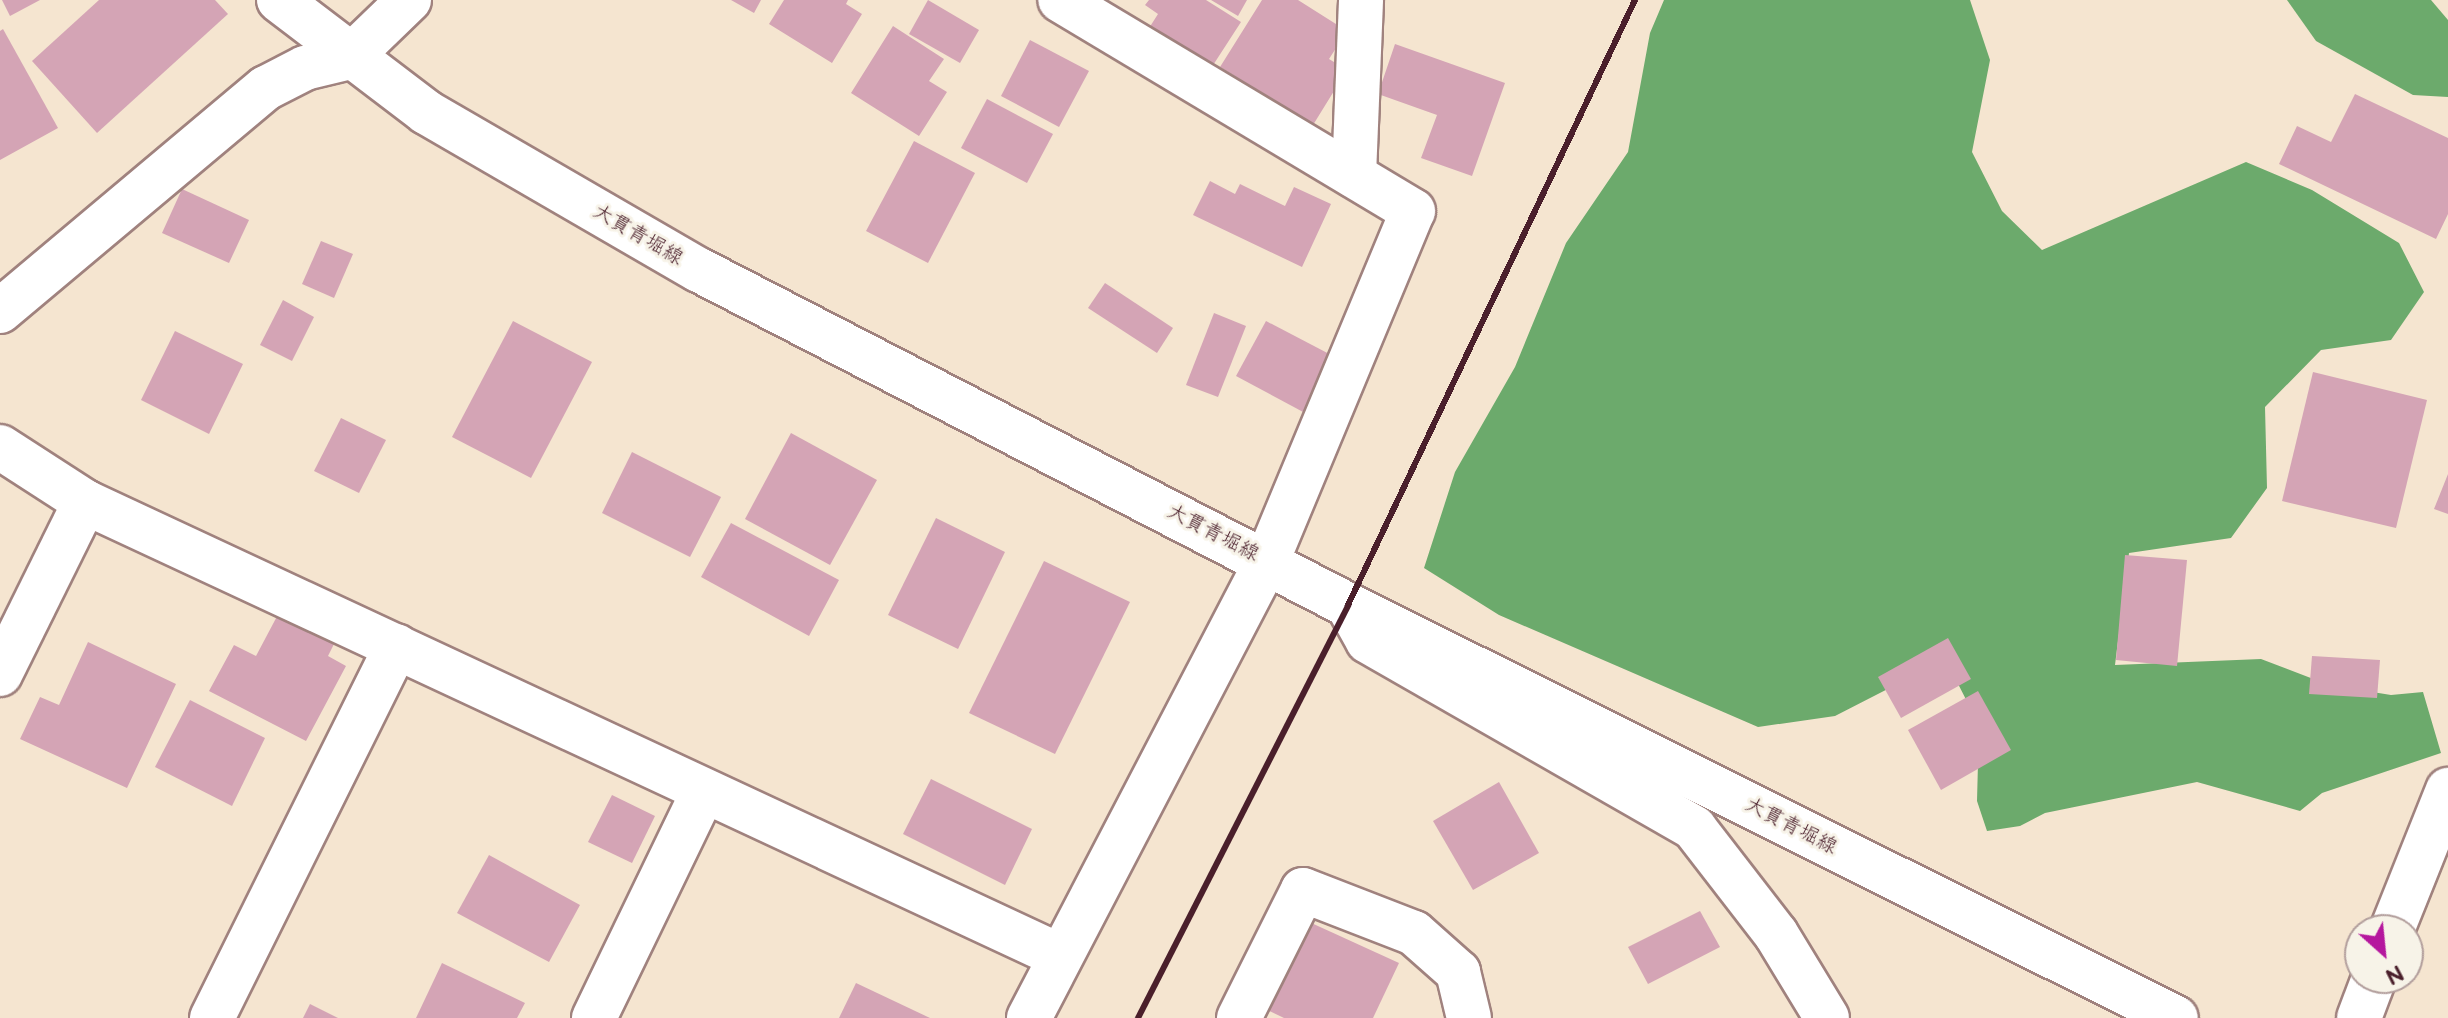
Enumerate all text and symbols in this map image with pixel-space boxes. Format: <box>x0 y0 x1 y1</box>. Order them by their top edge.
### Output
street label: 大貫青堀線 <box>589 200 687 270</box>
street label: 大貫青堀線 <box>1163 500 1263 566</box>
street label: 大貫青堀線 <box>1741 793 1841 859</box>
north arrow <box>2344 914 2424 994</box>
text: N <box>2381 958 2408 990</box>

